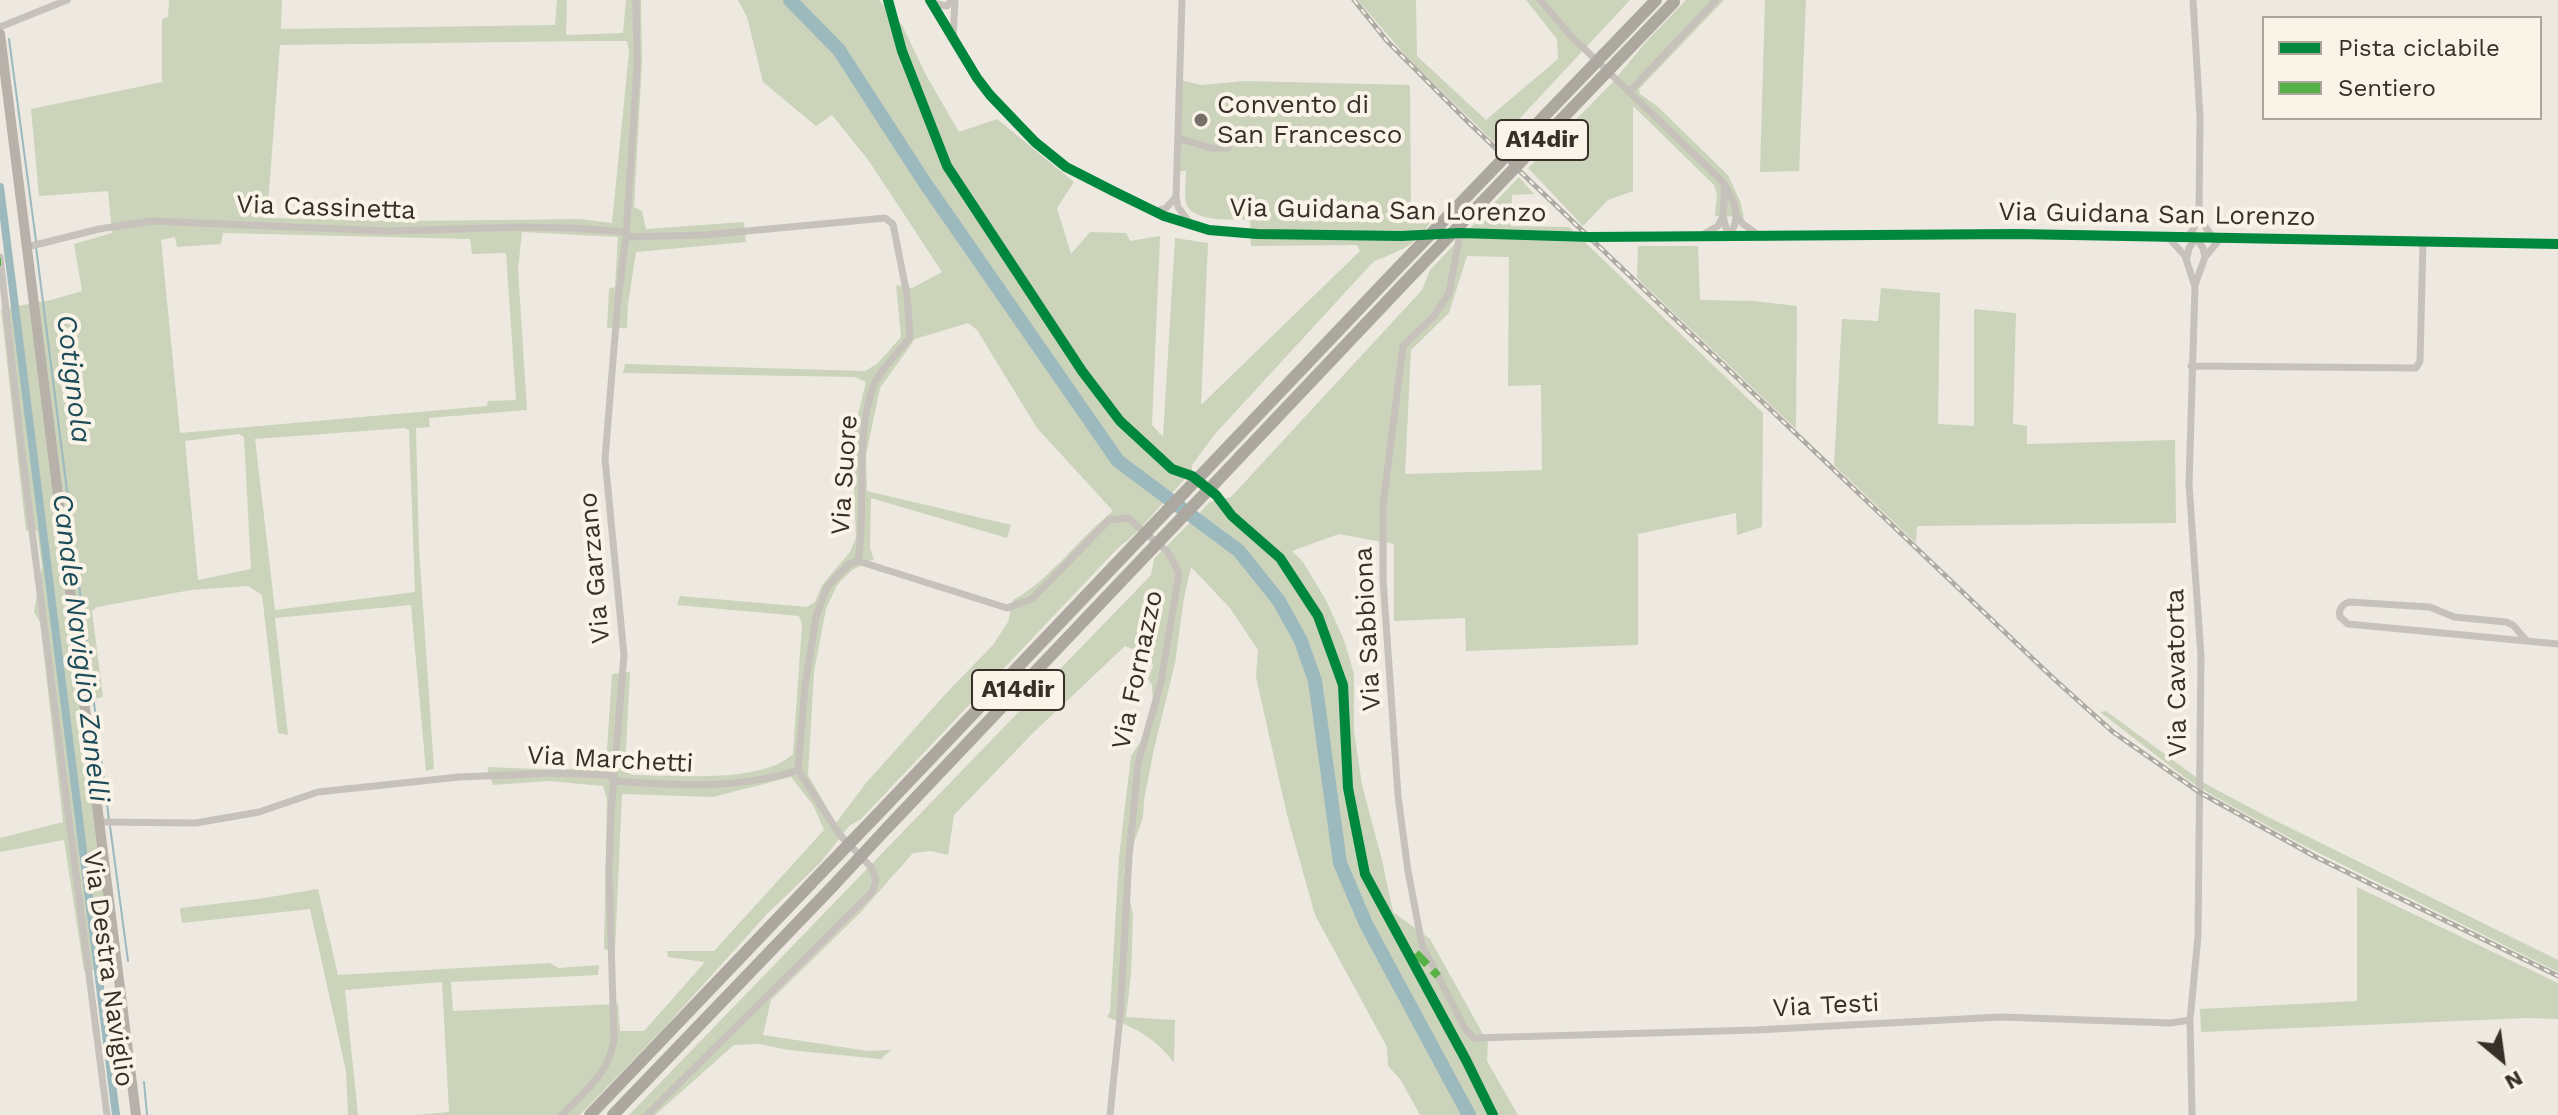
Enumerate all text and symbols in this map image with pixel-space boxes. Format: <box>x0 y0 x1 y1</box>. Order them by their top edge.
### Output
legend <box>2262 16 2542 120</box>
text: Pista ciclabile <box>2338 34 2500 62</box>
text: Sentiero <box>2338 74 2436 102</box>
place label: Convento di San Francesco <box>1217 89 1402 150</box>
marker: Convento di San Francesco <box>1192 111 1210 129</box>
road number: A14dir <box>1496 120 1588 160</box>
street label: Via Cassinetta <box>236 189 416 227</box>
street label: Via Guidana San Lorenzo <box>1229 193 1547 229</box>
street label: Via Guidana San Lorenzo <box>1998 197 2316 233</box>
water label: Cotignola <box>48 313 98 445</box>
street label: Via Suore <box>825 414 865 536</box>
street label: Via Garzano <box>573 491 617 645</box>
water label: Canale Naviglio Zanelli <box>44 492 116 804</box>
street label: Via Sabbiona <box>1348 546 1388 712</box>
street label: Via Fornazzo <box>1106 588 1170 752</box>
street label: Via Cavatorta <box>2160 588 2194 758</box>
road number: A14dir <box>972 670 1064 710</box>
street label: Via Marchetti <box>526 740 694 780</box>
street label: Via Destra Naviglio <box>76 849 140 1089</box>
street label: Via Testi <box>1772 988 1880 1024</box>
north arrow <box>2462 1019 2542 1099</box>
text: N <box>2501 1066 2527 1095</box>

